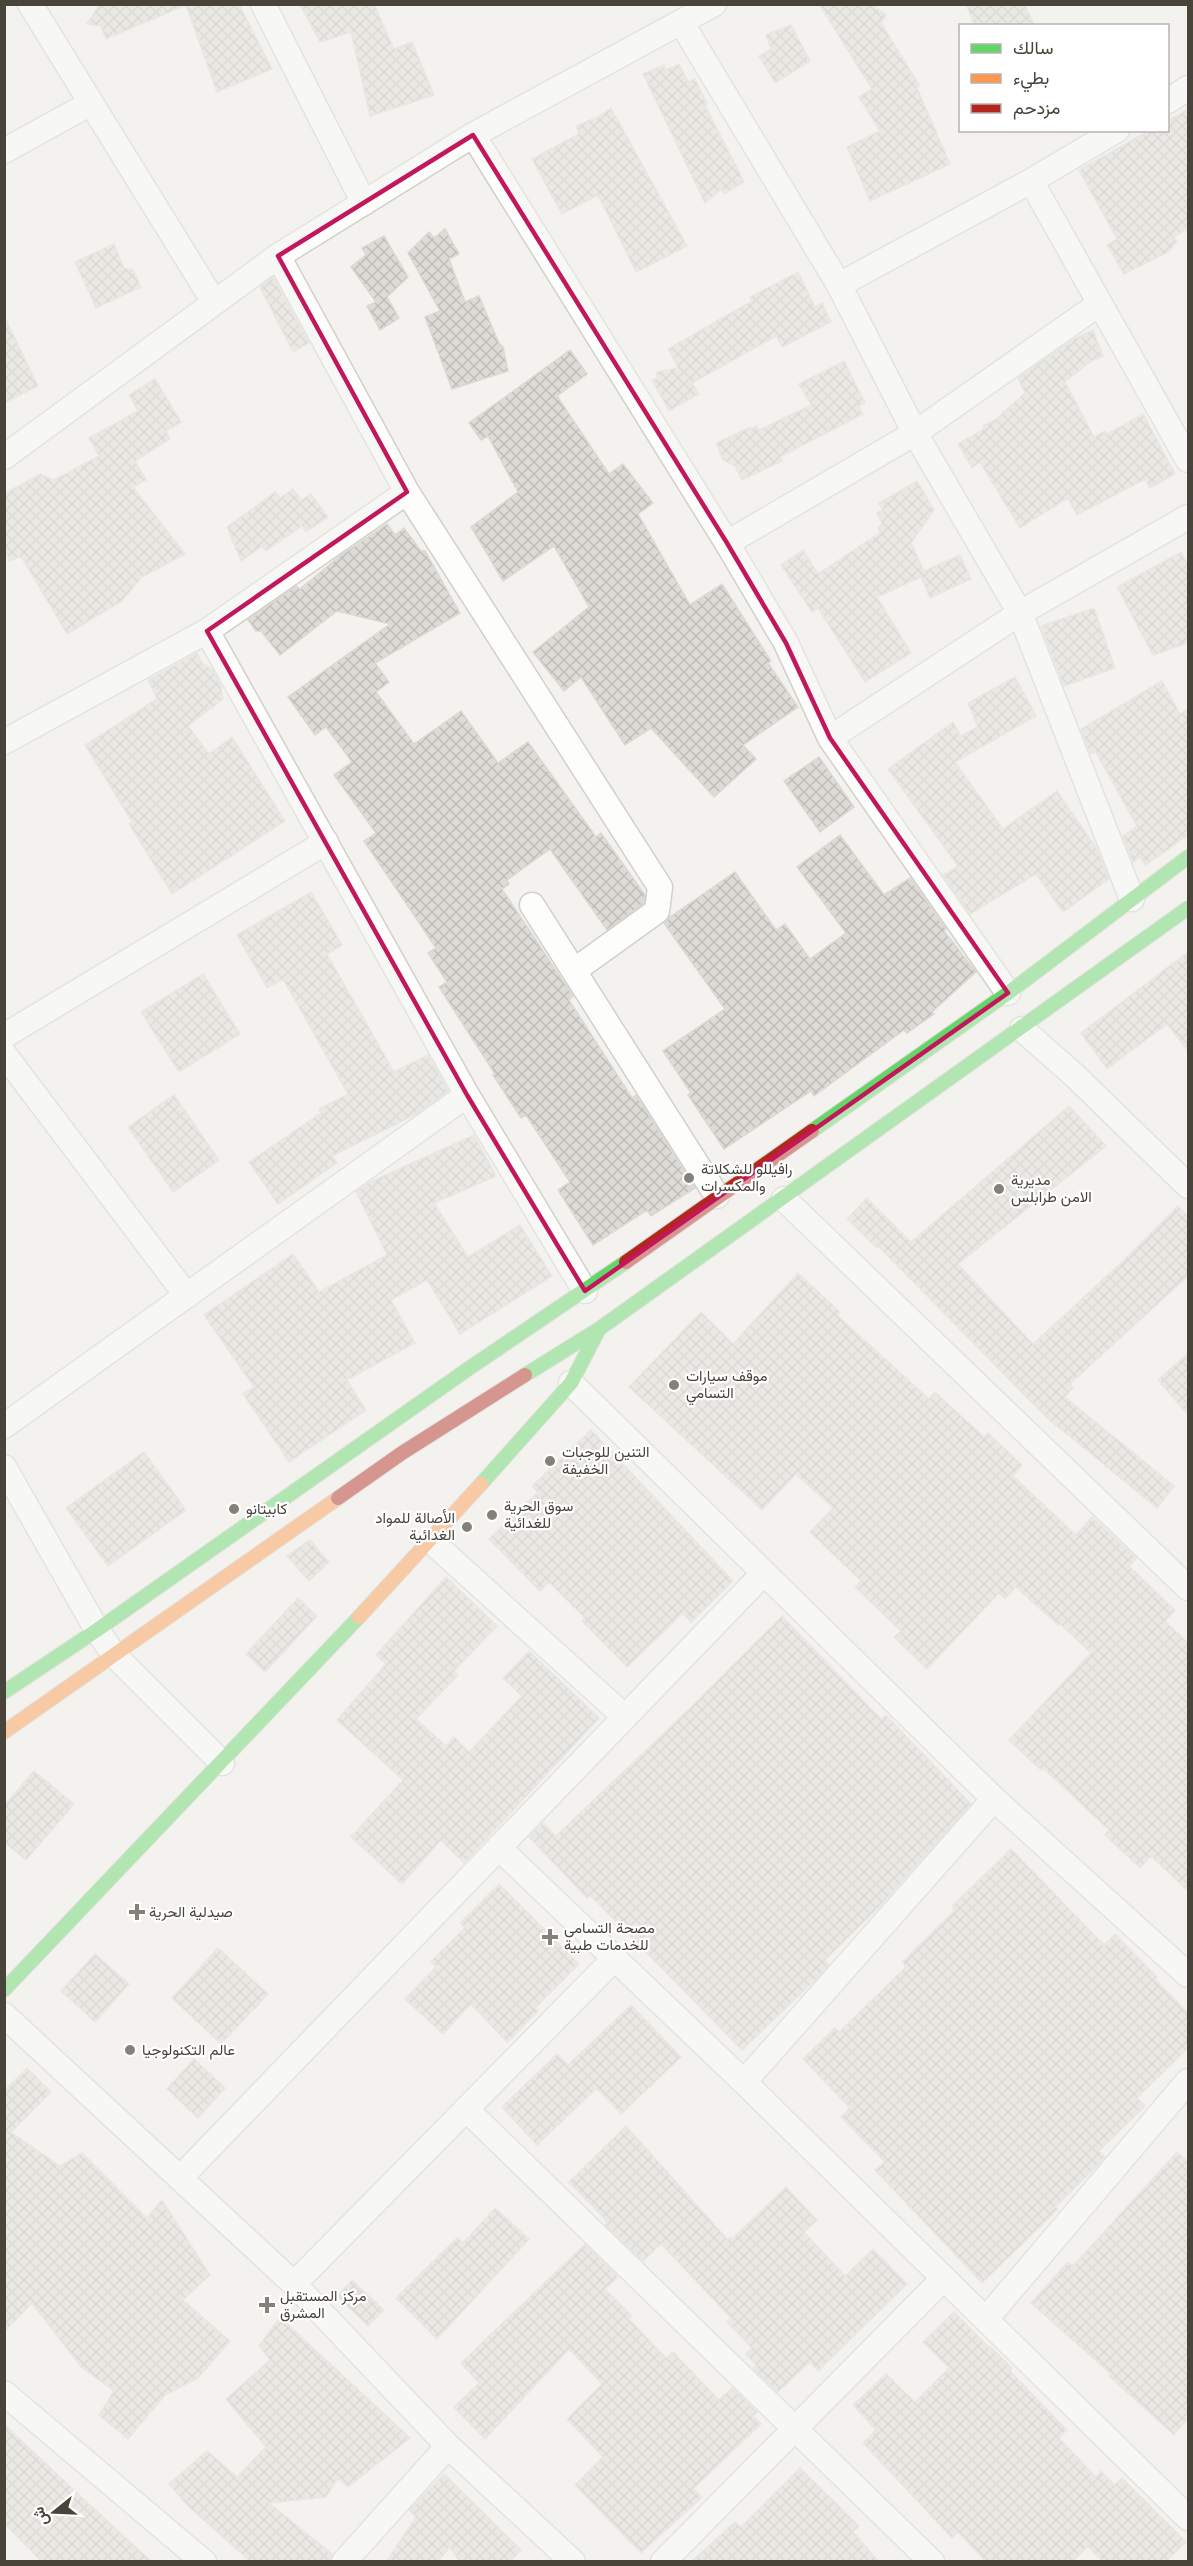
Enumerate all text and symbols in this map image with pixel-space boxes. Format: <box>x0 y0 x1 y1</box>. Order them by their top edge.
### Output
legend <box>959 24 1169 132</box>
text: سالك <box>1013 36 1053 59</box>
text: بطيء <box>1013 66 1049 93</box>
text: مزدحم <box>1013 96 1060 120</box>
place label: رافيللو للشكلاتة والمكسرات <box>701 1159 792 1195</box>
place label: مديرية الامن طرابلس <box>1011 1170 1092 1207</box>
marker: رافيللو للشكلاتة والمكسرات <box>682 1171 696 1185</box>
marker: مديرية الامن طرابلس <box>992 1182 1006 1196</box>
place label: موقف سيارات التسامي <box>686 1366 767 1406</box>
marker: موقف سيارات التسامي <box>667 1378 681 1392</box>
place label: التنين للوجبات الخفيفة <box>562 1442 650 1478</box>
marker: التنين للوجبات الخفيفة <box>543 1454 557 1468</box>
place label: سوق الحرية للغدائية <box>504 1496 573 1532</box>
place label: كابيتانو <box>246 1499 287 1518</box>
marker: كابيتانو <box>227 1502 241 1516</box>
place label: الأصالة للمواد الغدائية <box>375 1508 455 1544</box>
marker: سوق الحرية للغدائية <box>485 1508 499 1522</box>
marker: الأصالة للمواد الغدائية <box>460 1520 474 1534</box>
place label: صيدلية الحرية <box>149 1902 233 1921</box>
marker: صيدلية الحرية <box>130 1905 144 1919</box>
place label: مصحة التسامي للخدمات طبية <box>564 1918 655 1954</box>
marker: مصحة التسامي للخدمات طبية <box>541 1928 559 1946</box>
place label: عالم التكنولوجيا <box>142 2040 235 2060</box>
marker: عالم التكنولوجيا <box>123 2043 137 2057</box>
place label: مركز المستقبل المشرق <box>280 2286 366 2322</box>
marker: مركز المستقبل المشرق <box>258 2296 276 2314</box>
north arrow <box>24 2482 84 2542</box>
text: ش <box>27 2504 52 2529</box>

